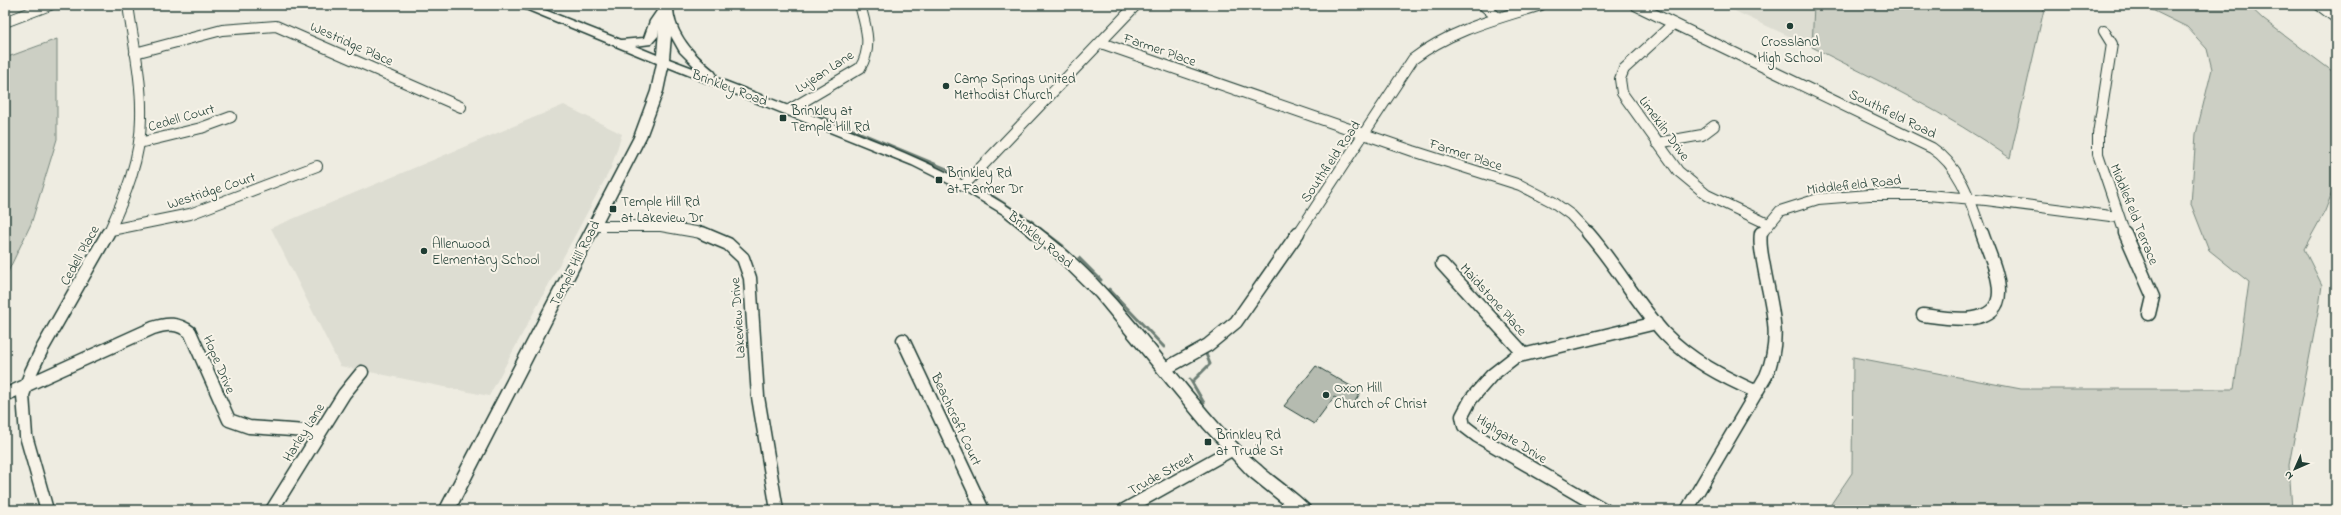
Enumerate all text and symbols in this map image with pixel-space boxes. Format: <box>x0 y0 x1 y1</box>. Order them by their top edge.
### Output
street label: Westridge Place <box>306 17 397 73</box>
marker: Crossland High School <box>1785 21 1795 31</box>
street label: Farmer Place <box>1119 28 1199 73</box>
place label: Crossland High School <box>1758 32 1822 70</box>
street label: Lujean Lane <box>791 45 859 99</box>
street label: Brinkley Road <box>687 64 771 113</box>
place label: Camp Springs United Methodist Church <box>954 69 1076 106</box>
marker: Camp Springs United Methodist Church <box>941 81 951 91</box>
street label: Southfield Road <box>1845 84 1940 145</box>
street label: Limekiln Drive <box>1633 92 1695 166</box>
street label: Cedell Court <box>146 99 217 138</box>
place label: Brinkley at Temple Hill Rd <box>790 101 870 138</box>
marker: Brinkley at Temple Hill Rd <box>778 113 788 123</box>
street label: Southfield Road <box>1296 116 1367 207</box>
street label: Farmer Place <box>1425 133 1505 177</box>
street label: Middlefield Terrace <box>2104 161 2164 269</box>
place label: Brinkley Rd at Farmer Dr <box>946 163 1024 200</box>
street label: Westridge Court <box>165 167 259 217</box>
street label: Middlefield Road <box>1806 170 1903 201</box>
marker: Brinkley Rd at Farmer Dr <box>934 175 944 185</box>
place label: Temple Hill Rd at Lakeview Dr <box>621 192 704 229</box>
marker: Temple Hill Rd at Lakeview Dr <box>608 204 618 214</box>
street label: Brinkley Road <box>1001 206 1077 275</box>
street label: Temple Hill Road <box>545 217 606 310</box>
street label: Cedell Place <box>55 221 106 290</box>
place label: Allenwood Elementary School <box>432 234 539 272</box>
marker: Allenwood Elementary School <box>419 246 429 256</box>
street label: Maidstone Place <box>1454 259 1532 342</box>
street label: Lakeview Drive <box>725 276 752 359</box>
street label: Hope Drive <box>197 332 241 398</box>
street label: Beachcraft Court <box>924 369 986 470</box>
place label: Oxon Hill Church of Christ <box>1334 378 1428 415</box>
marker: Oxon Hill Church of Christ <box>1321 390 1331 400</box>
street label: Harley Lane <box>278 399 332 467</box>
street label: Highgate Drive <box>1471 409 1552 471</box>
place label: Brinkley Rd at Trude St <box>1215 425 1284 462</box>
marker: Brinkley Rd at Trude St <box>1203 437 1213 447</box>
street label: Trude Street <box>1125 447 1199 501</box>
north arrow <box>2275 449 2315 489</box>
text: N <box>2280 467 2297 484</box>

